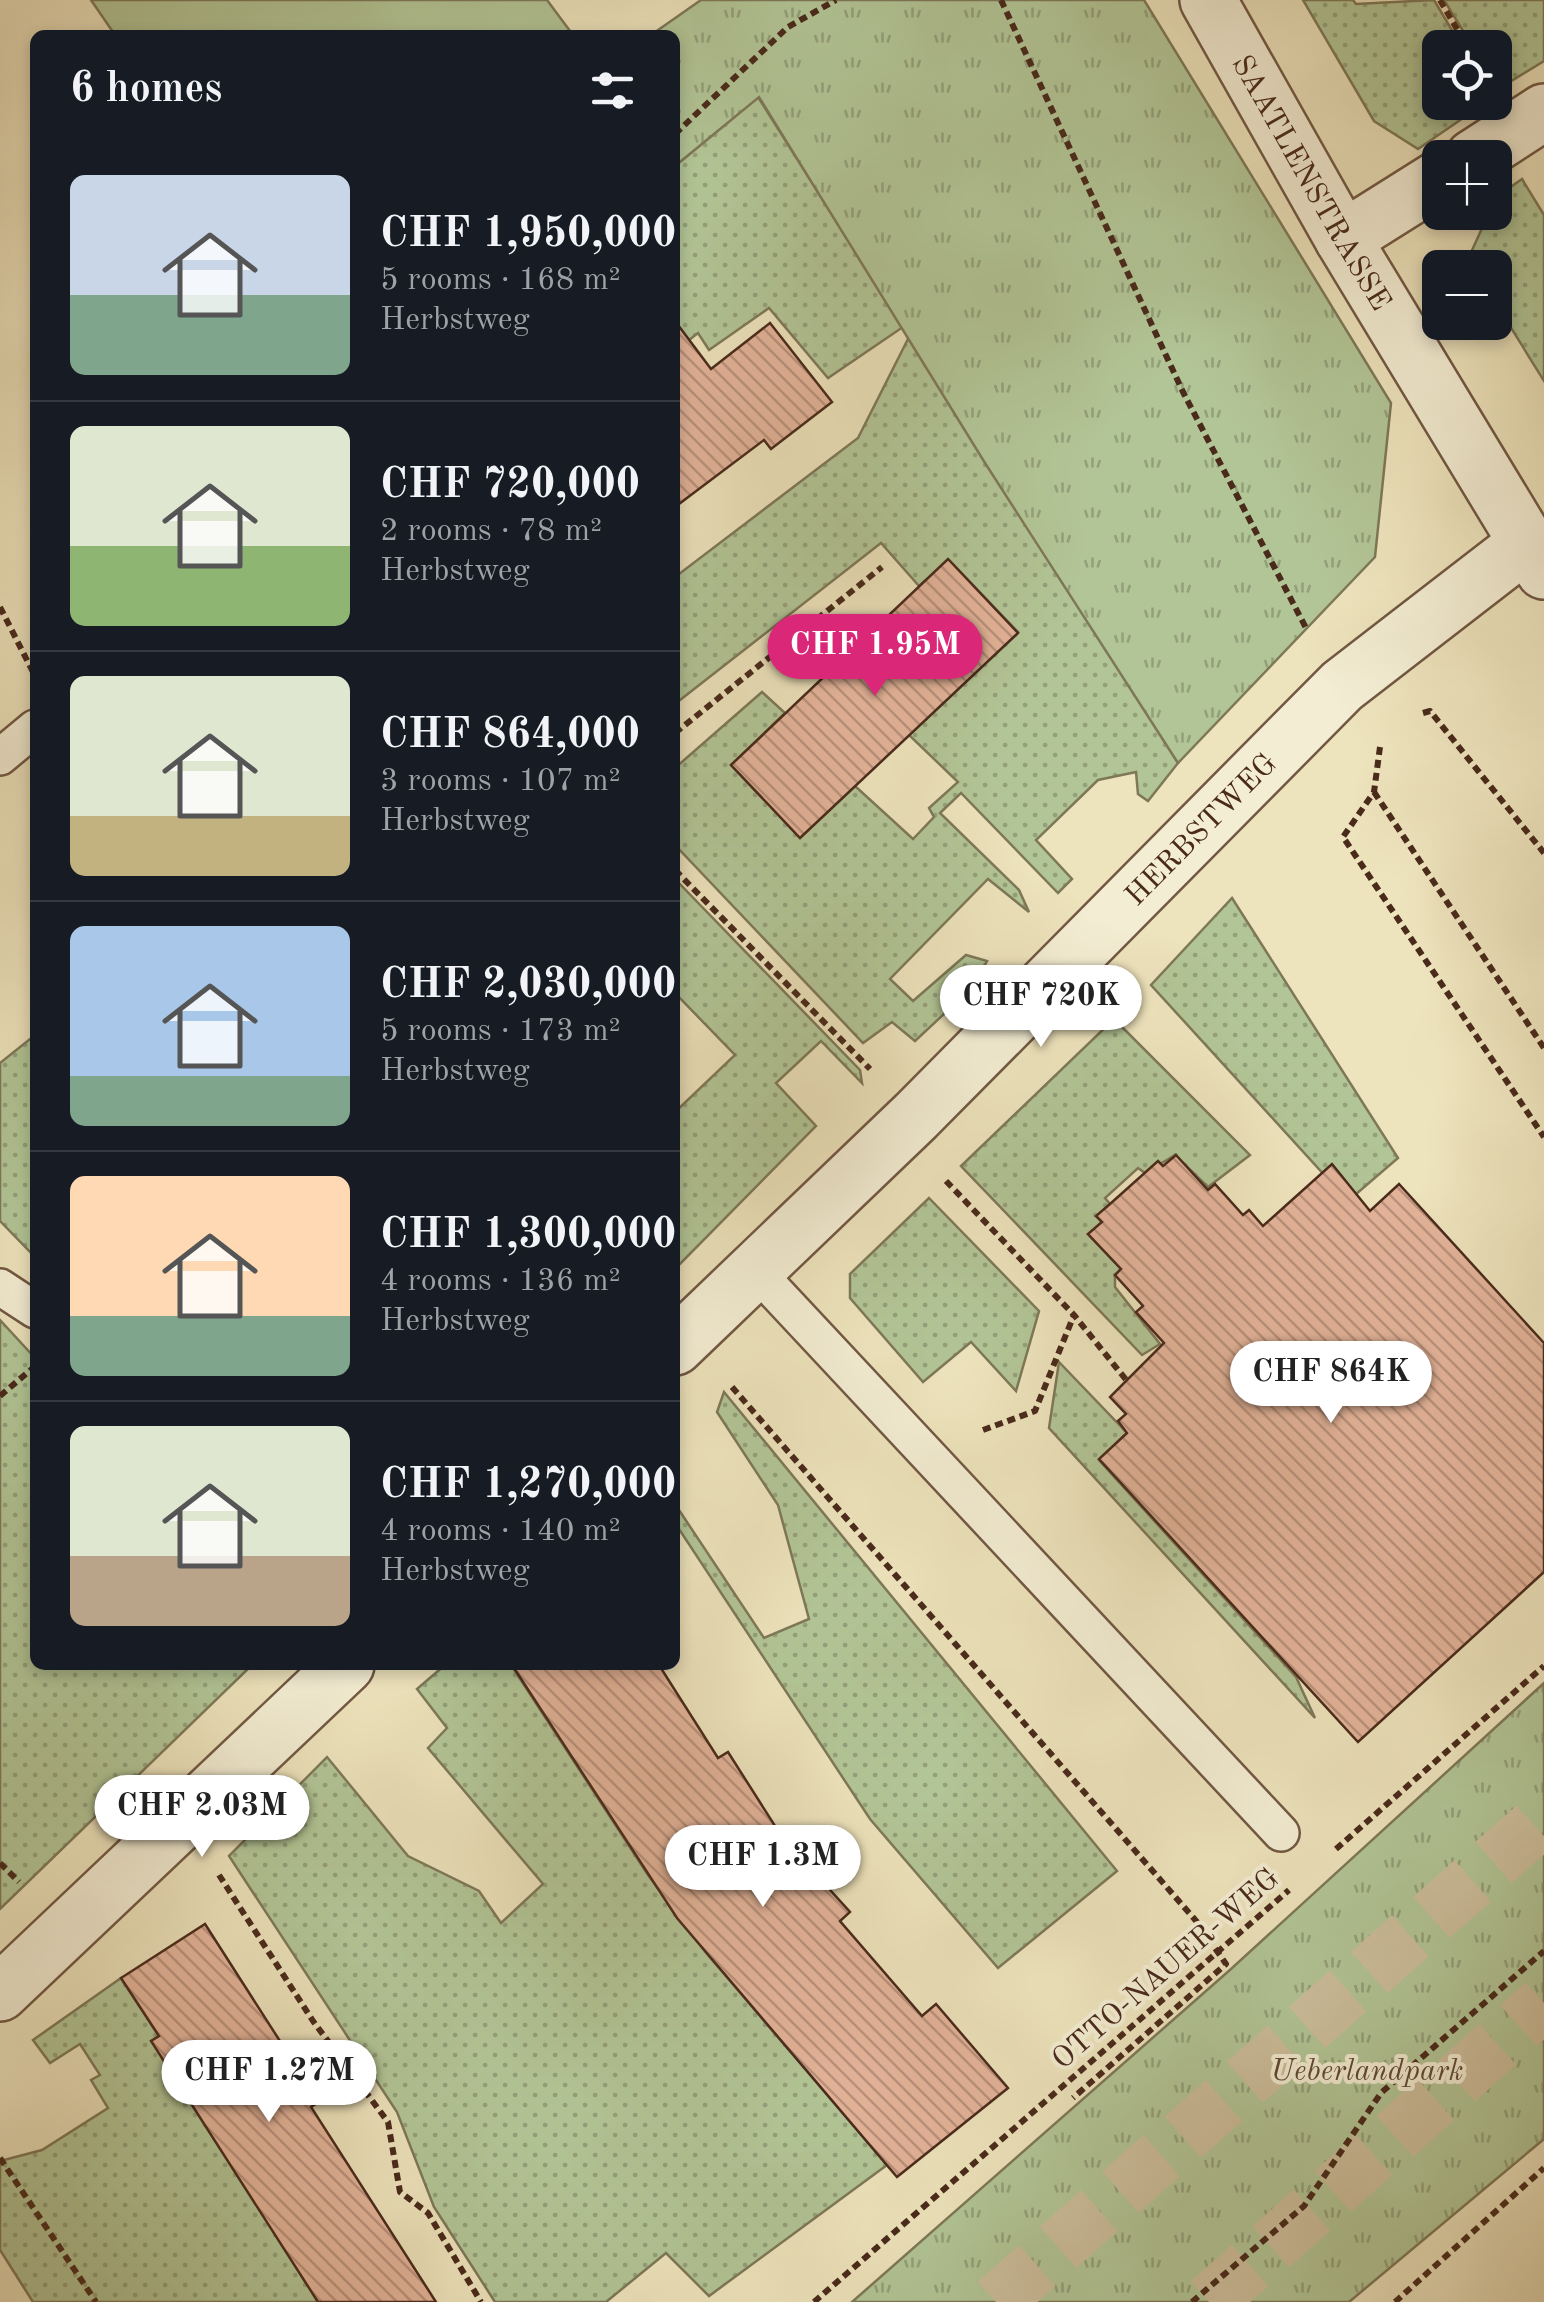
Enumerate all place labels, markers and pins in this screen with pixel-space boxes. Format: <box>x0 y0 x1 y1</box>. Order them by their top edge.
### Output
pin: CHF 1.95M <box>761 614 989 699</box>
pin: CHF 720K <box>938 965 1144 1050</box>
pin: CHF 864K <box>1228 1341 1434 1426</box>
pin: CHF 2.03M <box>88 1775 316 1860</box>
pin: CHF 1.3M <box>660 1825 866 1910</box>
pin: CHF 1.27M <box>155 2040 383 2125</box>

